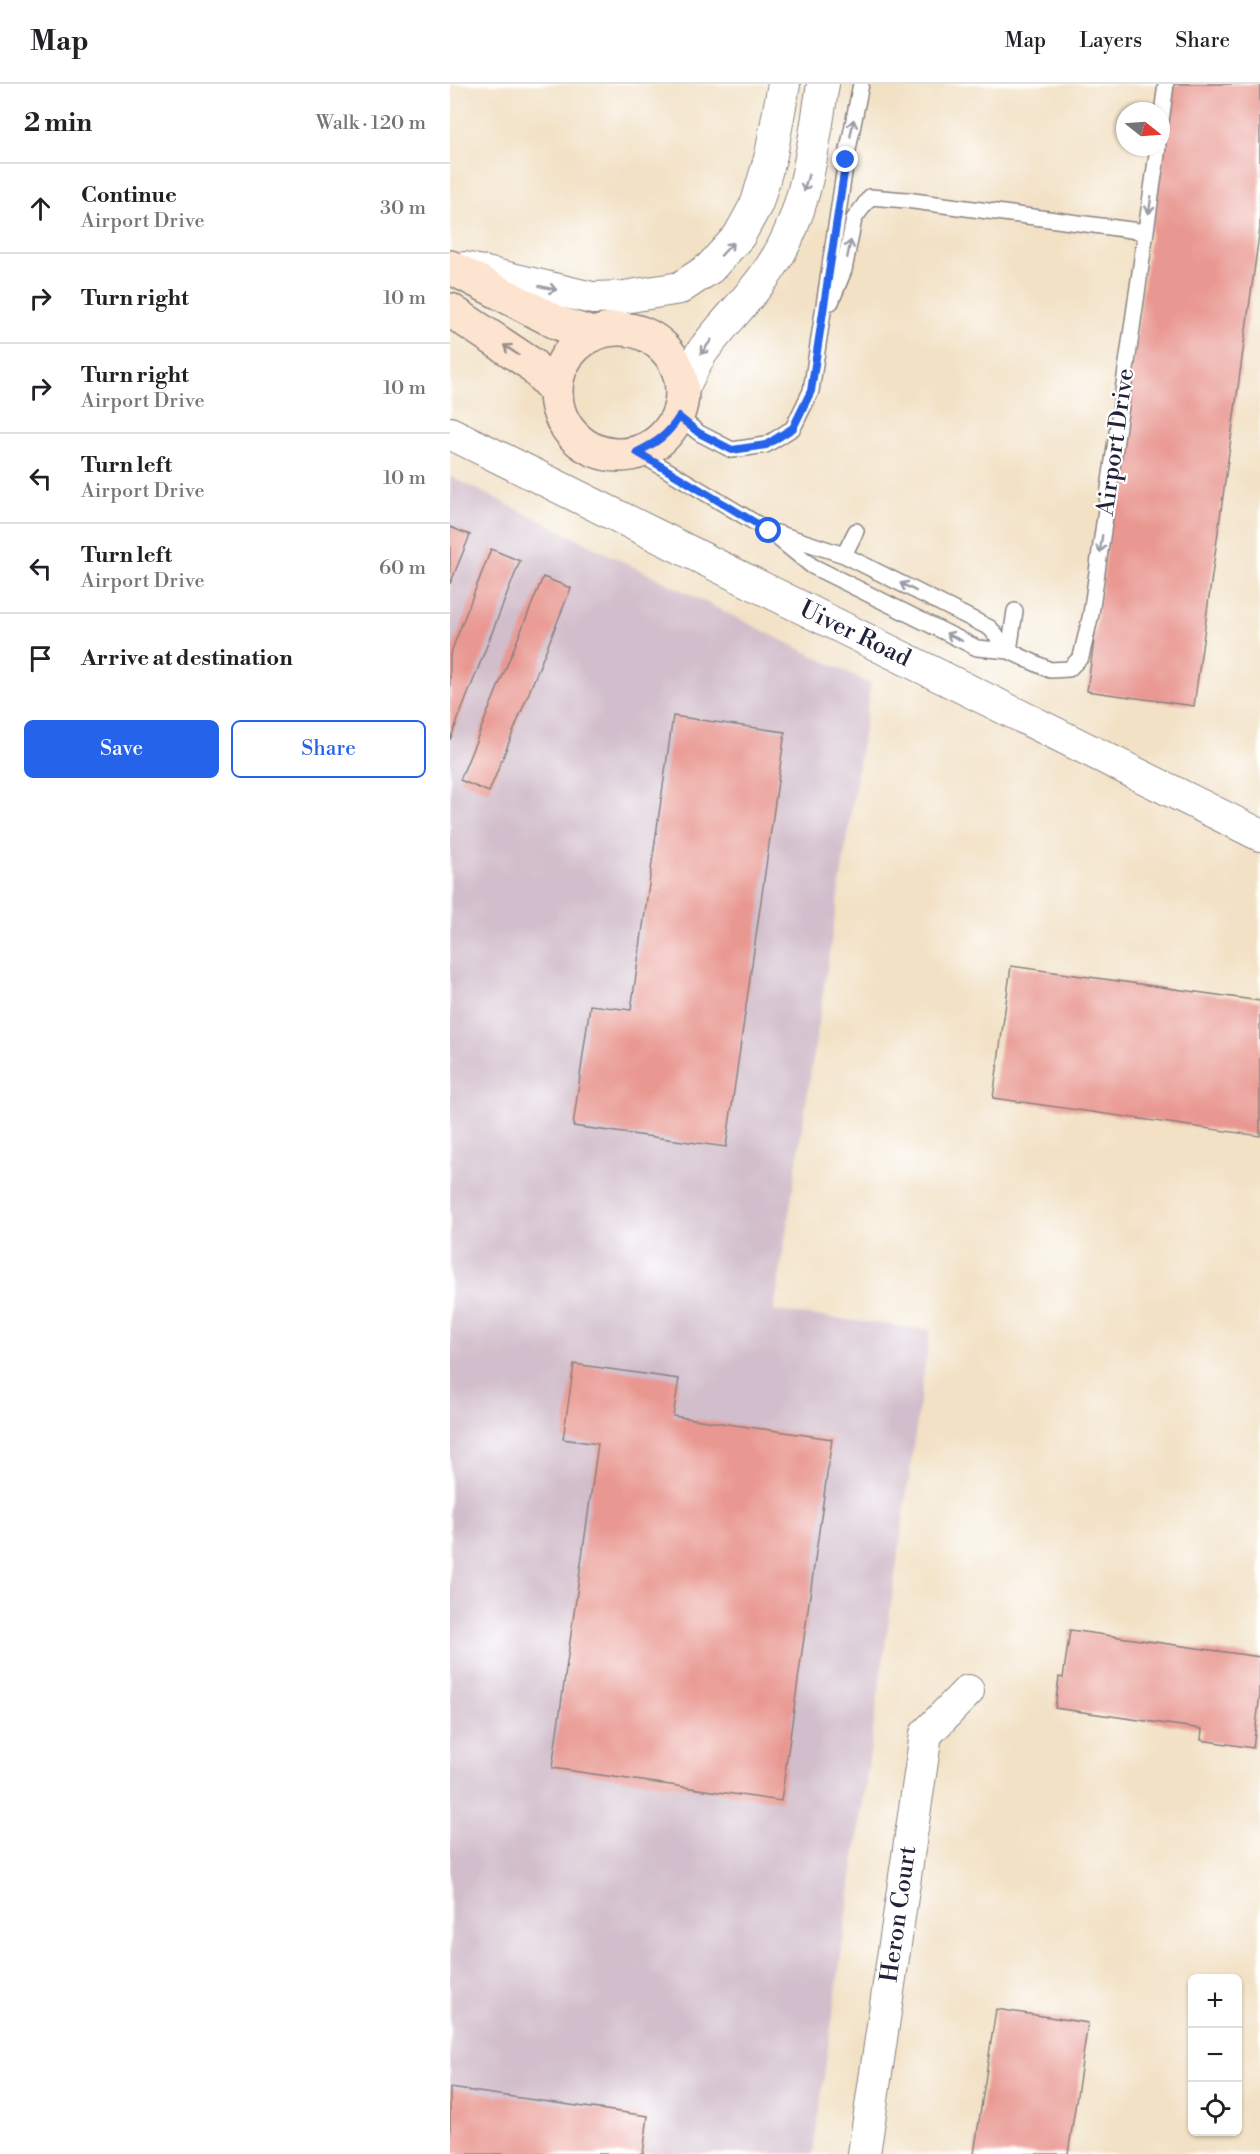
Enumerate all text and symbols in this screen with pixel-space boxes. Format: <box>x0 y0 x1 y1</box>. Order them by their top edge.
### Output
text: Map <box>30 24 89 59</box>
text: Map <box>1005 28 1046 54</box>
text: Layers <box>1079 28 1142 54</box>
text: Share <box>1175 28 1230 54</box>
north arrow <box>1116 102 1170 156</box>
text: 2 min <box>24 107 92 139</box>
text: Walk · 120 m <box>316 111 426 136</box>
one-way arrow <box>847 119 858 139</box>
route end <box>832 146 858 172</box>
one-way arrow <box>800 173 811 192</box>
text: Continue <box>81 182 177 209</box>
icon: ahead <box>24 192 57 225</box>
one-way arrow <box>1144 195 1155 214</box>
text: 30 m <box>380 196 426 221</box>
text: Airport Drive <box>81 209 205 234</box>
one-way arrow <box>844 240 855 260</box>
one-way arrow <box>720 242 734 257</box>
icon: right <box>24 282 57 315</box>
one-way arrow <box>538 283 557 294</box>
text: Turn right <box>81 285 189 312</box>
text: 10 m <box>383 286 426 311</box>
one-way arrow <box>700 339 712 355</box>
one-way arrow <box>503 344 520 356</box>
text: Turn right <box>81 362 189 389</box>
street label: Airport Drive <box>1091 366 1141 519</box>
icon: right <box>24 372 57 405</box>
text: 10 m <box>383 376 426 401</box>
text: Airport Drive <box>81 389 205 414</box>
text: Turn left <box>81 452 172 479</box>
icon: left <box>24 462 57 495</box>
text: 10 m <box>383 466 426 491</box>
text: Airport Drive <box>81 479 205 504</box>
route start <box>755 517 781 543</box>
one-way arrow <box>1096 533 1107 553</box>
text: Turn left <box>81 542 172 569</box>
icon: left <box>24 552 57 585</box>
text: 60 m <box>379 556 426 581</box>
text: Airport Drive <box>81 569 205 594</box>
one-way arrow <box>900 581 918 592</box>
street label: Uiver Road <box>794 594 916 674</box>
one-way arrow <box>945 630 963 642</box>
icon: arrive <box>24 642 57 675</box>
text: Arrive at destination <box>81 645 293 672</box>
button: Save <box>24 720 219 778</box>
button: Share <box>231 720 426 778</box>
street label: Heron Court <box>875 1843 923 1984</box>
map controls <box>1188 1974 1242 2136</box>
button: + <box>1188 1974 1242 2028</box>
button: − <box>1188 2028 1242 2082</box>
button: locate <box>1188 2082 1242 2136</box>

